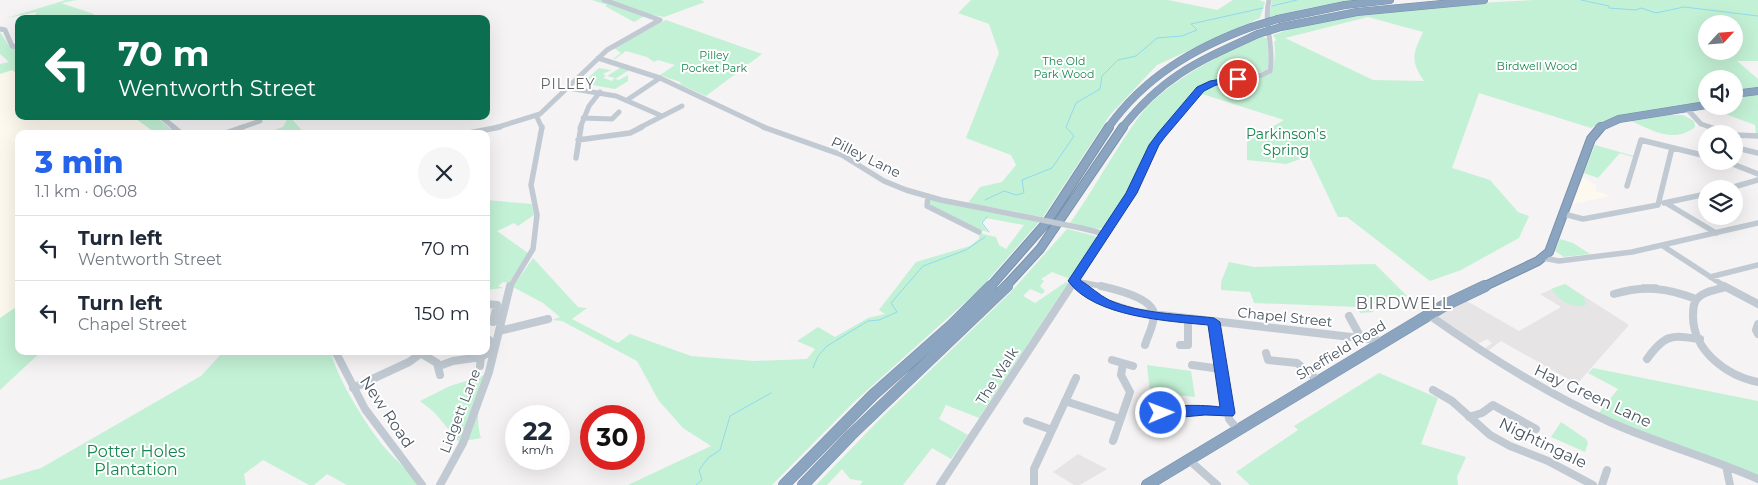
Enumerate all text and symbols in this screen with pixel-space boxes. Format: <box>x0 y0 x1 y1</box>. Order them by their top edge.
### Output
north arrow <box>1698 15 1742 60</box>
map controls <box>1698 15 1743 225</box>
text: 70 m <box>118 32 209 75</box>
icon: left <box>35 35 100 100</box>
park label: Pilley Pocket Park <box>681 48 748 75</box>
park label: The Old Park Wood <box>1034 54 1094 81</box>
pin <box>1217 58 1259 100</box>
park label: Birdwell Wood <box>1497 59 1577 73</box>
icon: arrive <box>1224 65 1252 93</box>
button: sound <box>1698 70 1743 115</box>
text: Wentworth Street <box>118 75 316 102</box>
district label: PILLEY <box>541 75 595 93</box>
park label: Parkinson's Spring <box>1246 125 1326 159</box>
button: search <box>1698 125 1743 170</box>
street label: Pilley Lane <box>828 132 904 182</box>
text: 3 min <box>35 144 123 181</box>
button: close <box>418 147 470 199</box>
button: layers <box>1698 180 1743 225</box>
text: 1.1 km · 06:08 <box>35 182 137 201</box>
text: Turn left <box>78 227 163 250</box>
icon: left <box>35 234 63 262</box>
text: 70 m <box>421 237 470 260</box>
text: Wentworth Street <box>78 250 222 269</box>
text: Turn left <box>78 292 163 315</box>
district label: BIRDWELL <box>1356 294 1452 313</box>
icon: left <box>35 299 63 327</box>
text: 150 m <box>415 302 470 325</box>
street label: Chapel Street <box>1237 303 1334 331</box>
text: Chapel Street <box>78 315 187 334</box>
street label: Sheffield Road <box>1293 316 1389 384</box>
street label: The Walk <box>972 343 1023 408</box>
street label: Hay Green Lane <box>1531 360 1655 432</box>
street label: Lidgett Lane <box>436 366 484 456</box>
street label: New Road <box>356 372 418 452</box>
position arrow <box>1134 386 1186 438</box>
speed limit sign: 30 <box>580 405 645 470</box>
street label: Nightingale <box>1496 414 1590 472</box>
text: 22 <box>523 416 552 446</box>
park label: Potter Holes Plantation <box>87 442 186 479</box>
text: km/h <box>521 442 554 457</box>

